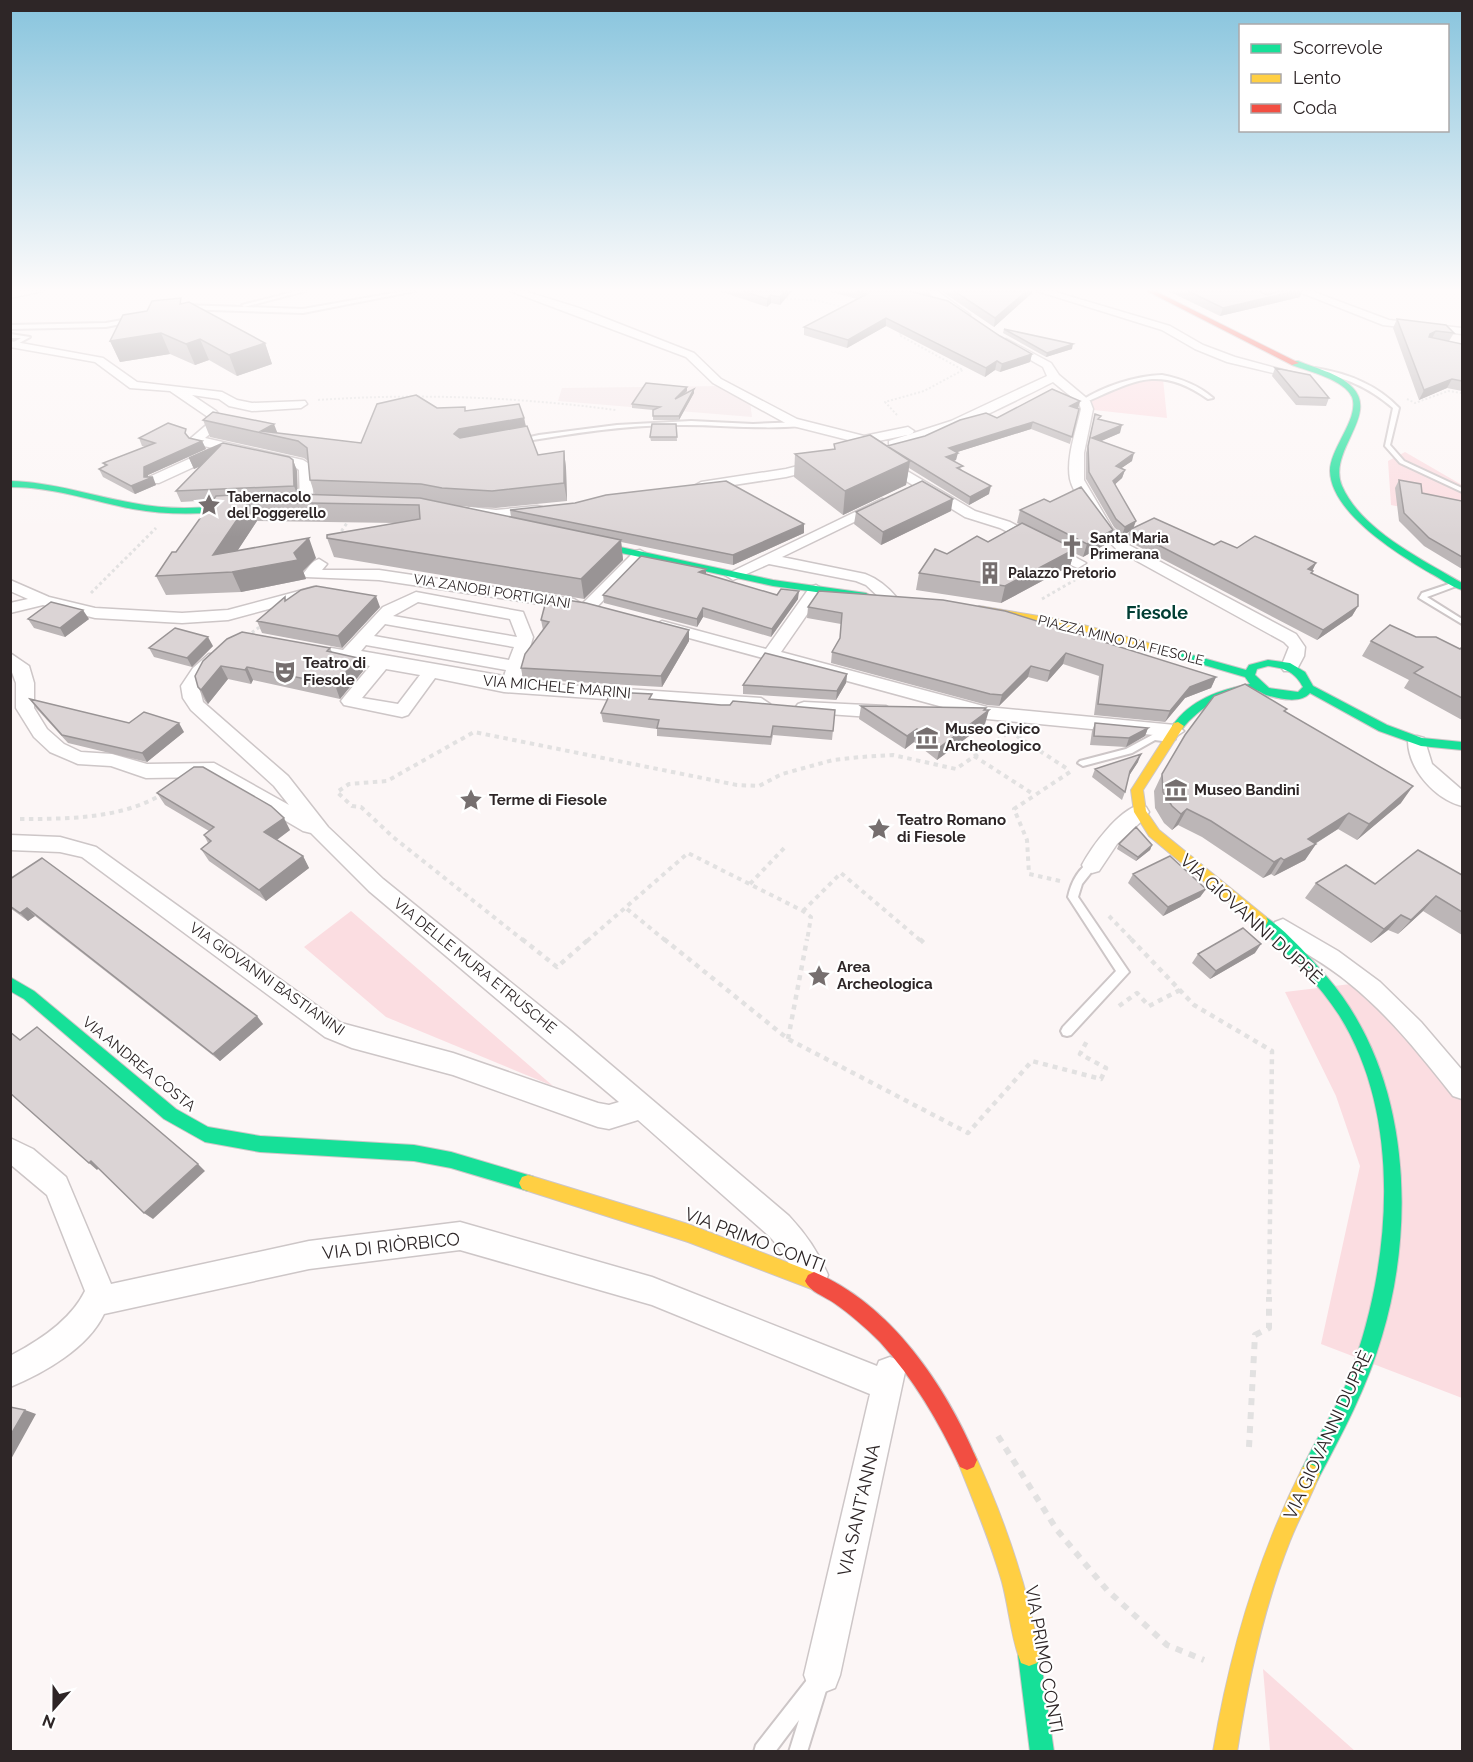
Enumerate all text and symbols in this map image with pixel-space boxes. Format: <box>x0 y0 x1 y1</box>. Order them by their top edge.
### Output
legend <box>1239 24 1449 132</box>
text: Scorrevole <box>1293 37 1383 58</box>
text: Lento <box>1293 67 1341 88</box>
text: Coda <box>1293 97 1337 118</box>
place label: Tabernacolo del Poggerello <box>227 489 327 521</box>
place icon: Tabernacolo del Poggerello <box>196 492 222 518</box>
place label: Santa Maria Primerana <box>1090 530 1169 562</box>
church icon: Santa Maria Primerana <box>1059 533 1085 559</box>
building icon: Palazzo Pretorio <box>977 560 1003 586</box>
place label: Palazzo Pretorio <box>1008 565 1117 581</box>
street label: VIA ZANOBI PORTIGIANI <box>412 571 572 611</box>
district label: Fiesole <box>1126 602 1188 623</box>
street label: PIAZZA MINO DA FIESOLE <box>1036 612 1206 668</box>
place label: Teatro di Fiesole <box>303 654 366 689</box>
theatre icon: Teatro di Fiesole <box>272 659 298 685</box>
street label: VIA MICHELE MARINI <box>482 672 632 702</box>
place label: Museo Civico Archeologico <box>945 720 1041 755</box>
museum icon: Museo Civico Archeologico <box>914 725 940 751</box>
museum icon: Museo Bandini <box>1163 777 1189 803</box>
place label: Museo Bandini <box>1194 781 1300 799</box>
place icon: Terme di Fiesole <box>458 787 484 813</box>
place label: Terme di Fiesole <box>489 791 607 809</box>
place label: Teatro Romano di Fiesole <box>897 811 1006 846</box>
place icon: Teatro Romano di Fiesole <box>866 816 892 842</box>
street label: VIA GIOVANNI DUPRÈ <box>1176 849 1327 988</box>
street label: VIA DELLE MURA ETRUSCHE <box>390 895 560 1037</box>
street label: VIA GIOVANNI BASTIANINI <box>186 918 348 1040</box>
place label: Area Archeologica <box>837 958 933 993</box>
place icon: Area Archeologica <box>806 963 832 989</box>
street label: VIA ANDREA COSTA <box>79 1013 199 1115</box>
street label: VIA PRIMO CONTI <box>682 1203 829 1276</box>
street label: VIA DI RIÒRBICO <box>321 1227 461 1263</box>
street label: VIA GIOVANNI DUPRÈ <box>1278 1347 1376 1523</box>
street label: VIA SANT'ANNA <box>833 1442 884 1578</box>
street label: VIA PRIMO CONTI <box>1021 1584 1068 1734</box>
north arrow <box>24 1678 84 1738</box>
text: N <box>40 1710 58 1733</box>

